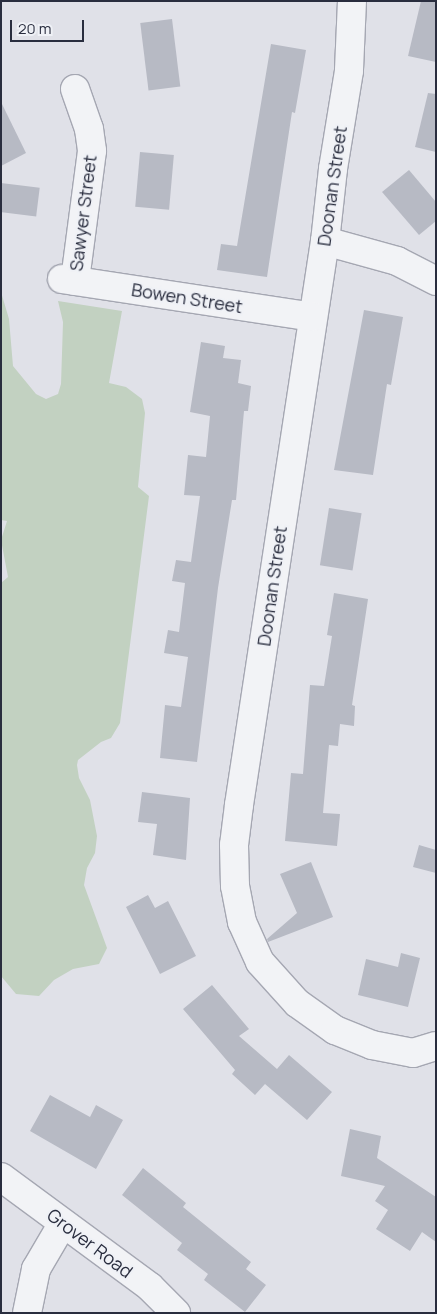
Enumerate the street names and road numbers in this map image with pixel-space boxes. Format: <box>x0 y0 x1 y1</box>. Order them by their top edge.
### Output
street label: Doonan Street <box>313 124 351 248</box>
street label: Sawyer Street <box>65 154 101 272</box>
street label: Bowen Street <box>130 279 244 317</box>
street label: Doonan Street <box>253 524 291 648</box>
street label: Grover Road <box>43 1204 137 1282</box>

